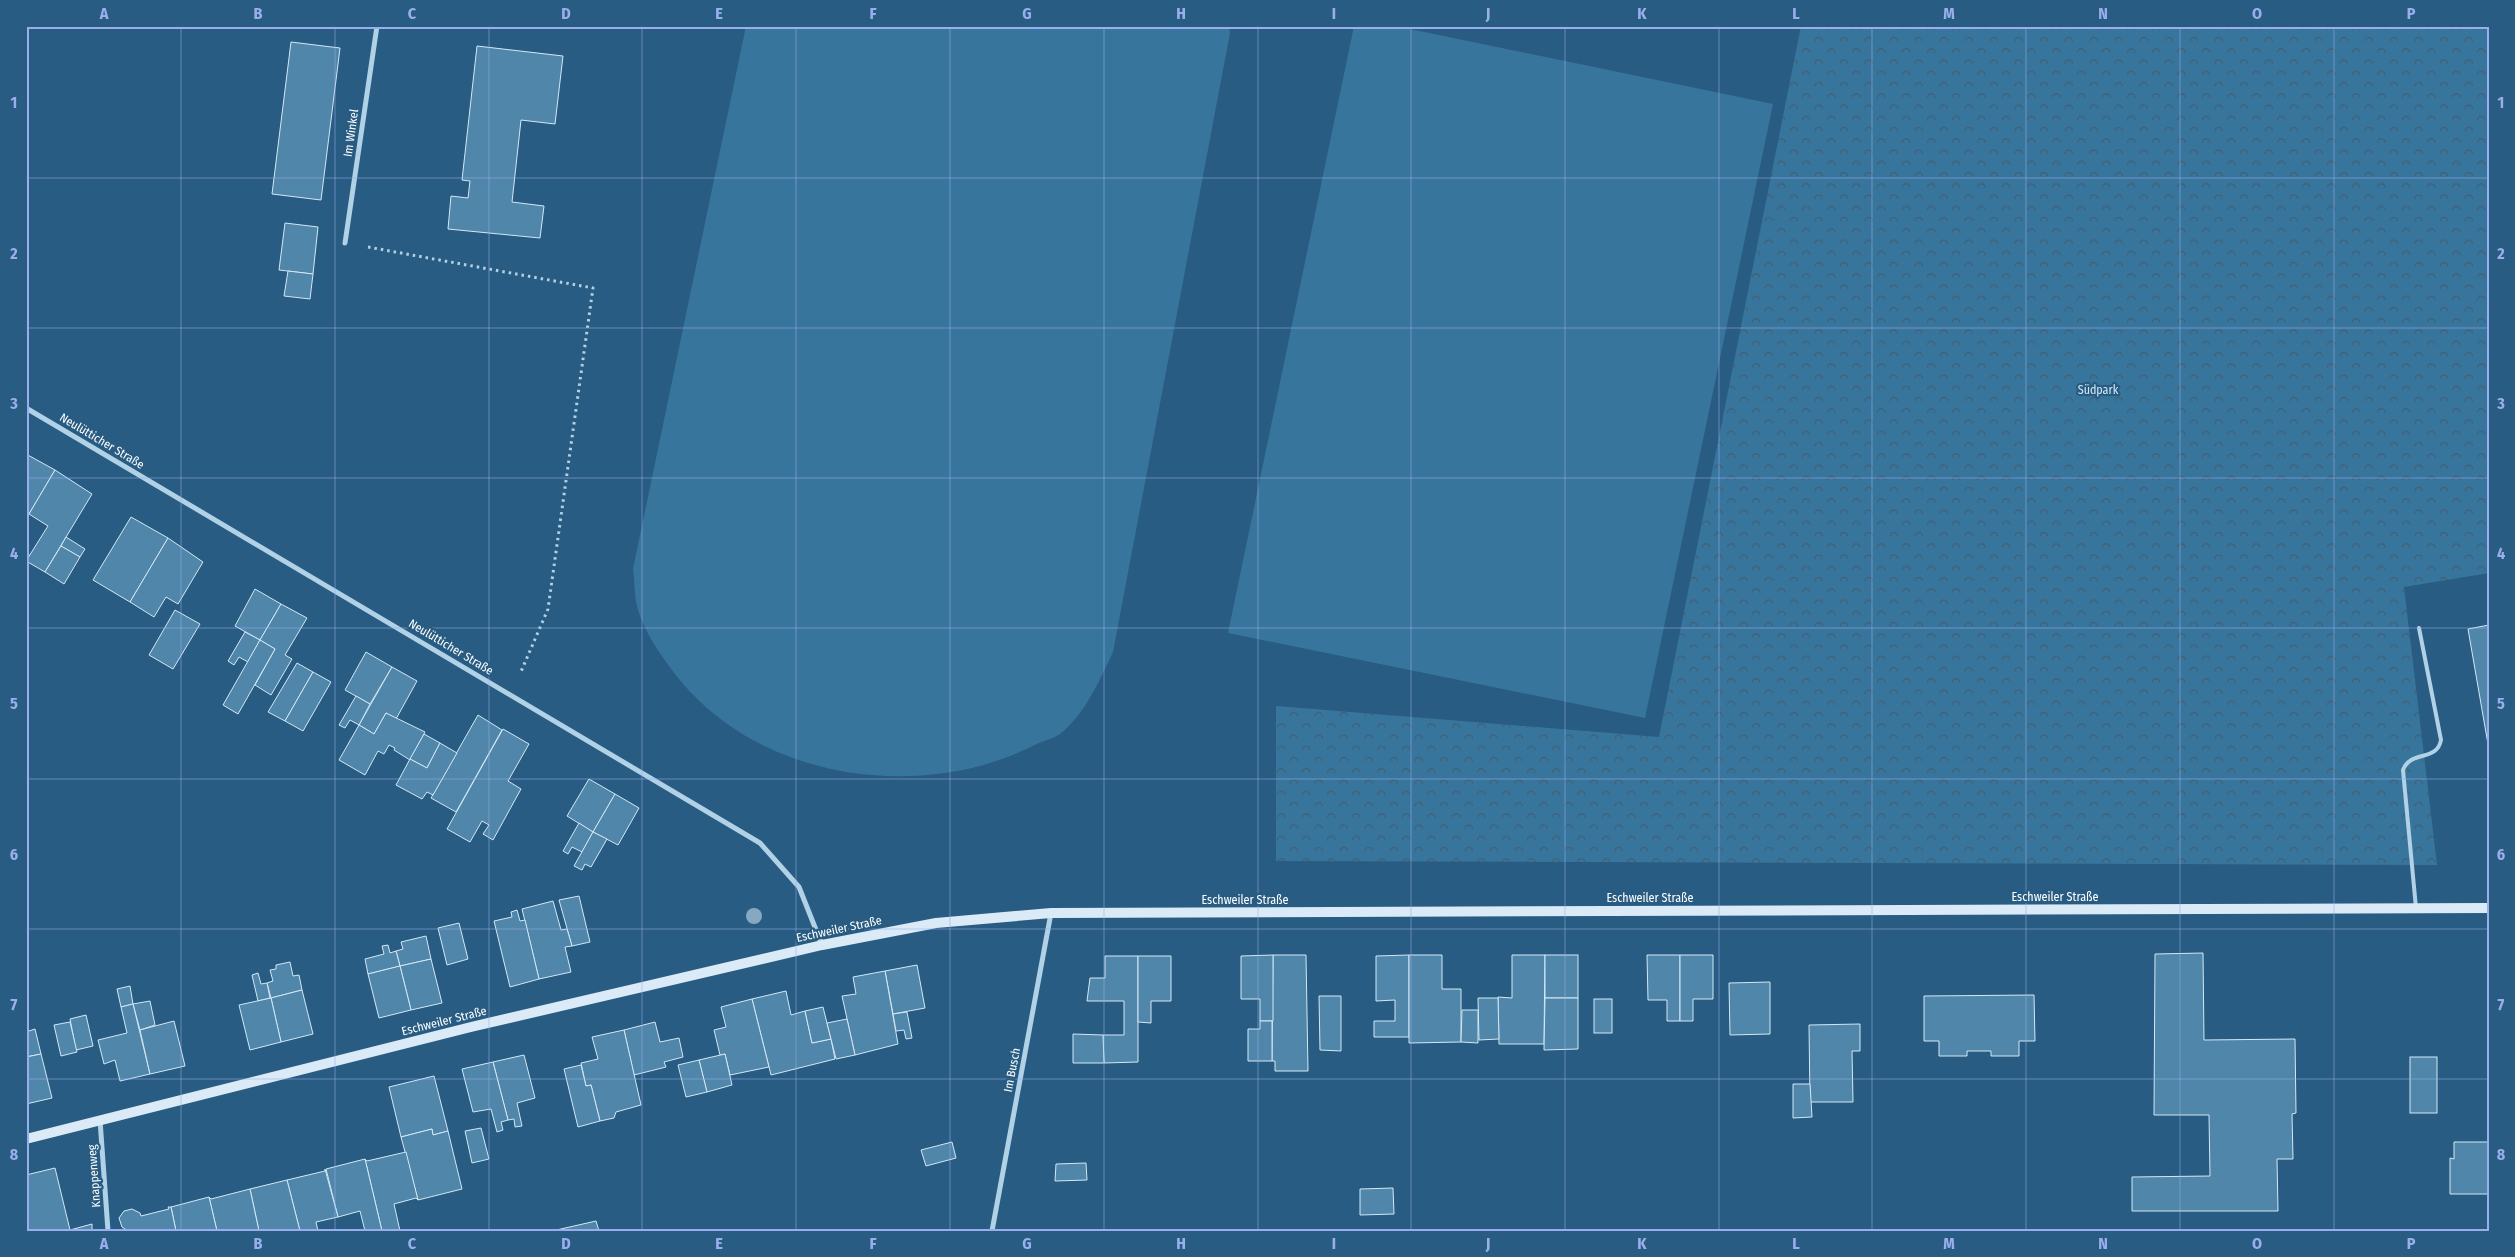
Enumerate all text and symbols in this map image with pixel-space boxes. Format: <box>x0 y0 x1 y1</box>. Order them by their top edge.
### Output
text: A <box>99 4 109 23</box>
text: B <box>254 4 263 23</box>
text: C <box>408 4 417 23</box>
text: D <box>561 4 571 23</box>
text: E <box>715 4 723 23</box>
text: F <box>869 4 877 23</box>
text: G <box>1022 4 1032 23</box>
text: H <box>1176 4 1186 23</box>
text: I <box>1332 4 1336 23</box>
text: J <box>1485 4 1490 23</box>
text: K <box>1637 4 1647 23</box>
text: L <box>1792 4 1800 23</box>
text: M <box>1943 4 1955 23</box>
text: N <box>2098 4 2108 23</box>
text: O <box>2252 4 2262 23</box>
text: P <box>2407 4 2416 23</box>
text: 1 <box>11 93 17 112</box>
text: 1 <box>2498 93 2504 112</box>
street label: Im Winkel <box>341 108 361 158</box>
text: 2 <box>9 244 18 263</box>
text: 2 <box>2496 244 2505 263</box>
park label: Südpark <box>2078 383 2119 397</box>
text: 3 <box>9 394 18 413</box>
text: 3 <box>2496 394 2505 413</box>
street label: Neulütticher Straße <box>57 410 147 472</box>
text: 4 <box>10 544 18 563</box>
text: 4 <box>2497 544 2505 563</box>
street label: Neulütticher Straße <box>406 616 496 678</box>
text: 5 <box>10 694 18 713</box>
text: 5 <box>2497 694 2505 713</box>
text: 6 <box>10 845 18 864</box>
text: 6 <box>2497 845 2505 864</box>
street label: Eschweiler Straße <box>2012 890 2099 904</box>
street label: Eschweiler Straße <box>1607 891 1694 905</box>
street label: Eschweiler Straße <box>1202 893 1289 907</box>
street label: Eschweiler Straße <box>795 913 883 945</box>
text: 7 <box>11 995 18 1014</box>
text: 7 <box>2498 995 2505 1014</box>
street label: Eschweiler Straße <box>400 1004 488 1038</box>
street label: Im Busch <box>1001 1047 1023 1093</box>
street label: Knappenweg <box>85 1144 103 1208</box>
text: 8 <box>10 1145 19 1164</box>
text: 8 <box>2497 1145 2506 1164</box>
text: A <box>99 1234 109 1253</box>
text: B <box>254 1234 263 1253</box>
text: C <box>408 1234 417 1253</box>
text: D <box>561 1234 571 1253</box>
text: E <box>715 1234 723 1253</box>
text: F <box>869 1234 877 1253</box>
text: G <box>1022 1234 1032 1253</box>
text: H <box>1176 1234 1186 1253</box>
text: I <box>1332 1234 1336 1253</box>
text: J <box>1485 1234 1490 1253</box>
text: K <box>1637 1234 1647 1253</box>
text: L <box>1792 1234 1800 1253</box>
text: M <box>1943 1234 1955 1253</box>
text: N <box>2098 1234 2108 1253</box>
text: O <box>2252 1234 2262 1253</box>
text: P <box>2407 1234 2416 1253</box>

